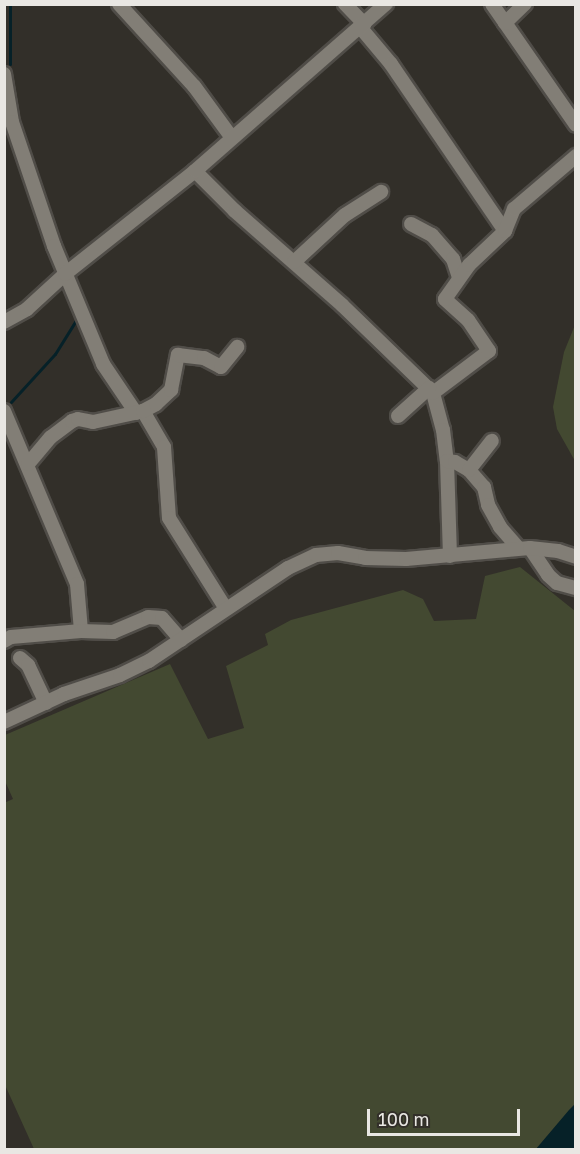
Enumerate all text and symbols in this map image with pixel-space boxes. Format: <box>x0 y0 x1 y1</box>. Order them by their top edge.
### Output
scale bar <box>370 1097 523 1135</box>
text: 100 m <box>378 1108 429 1130</box>

